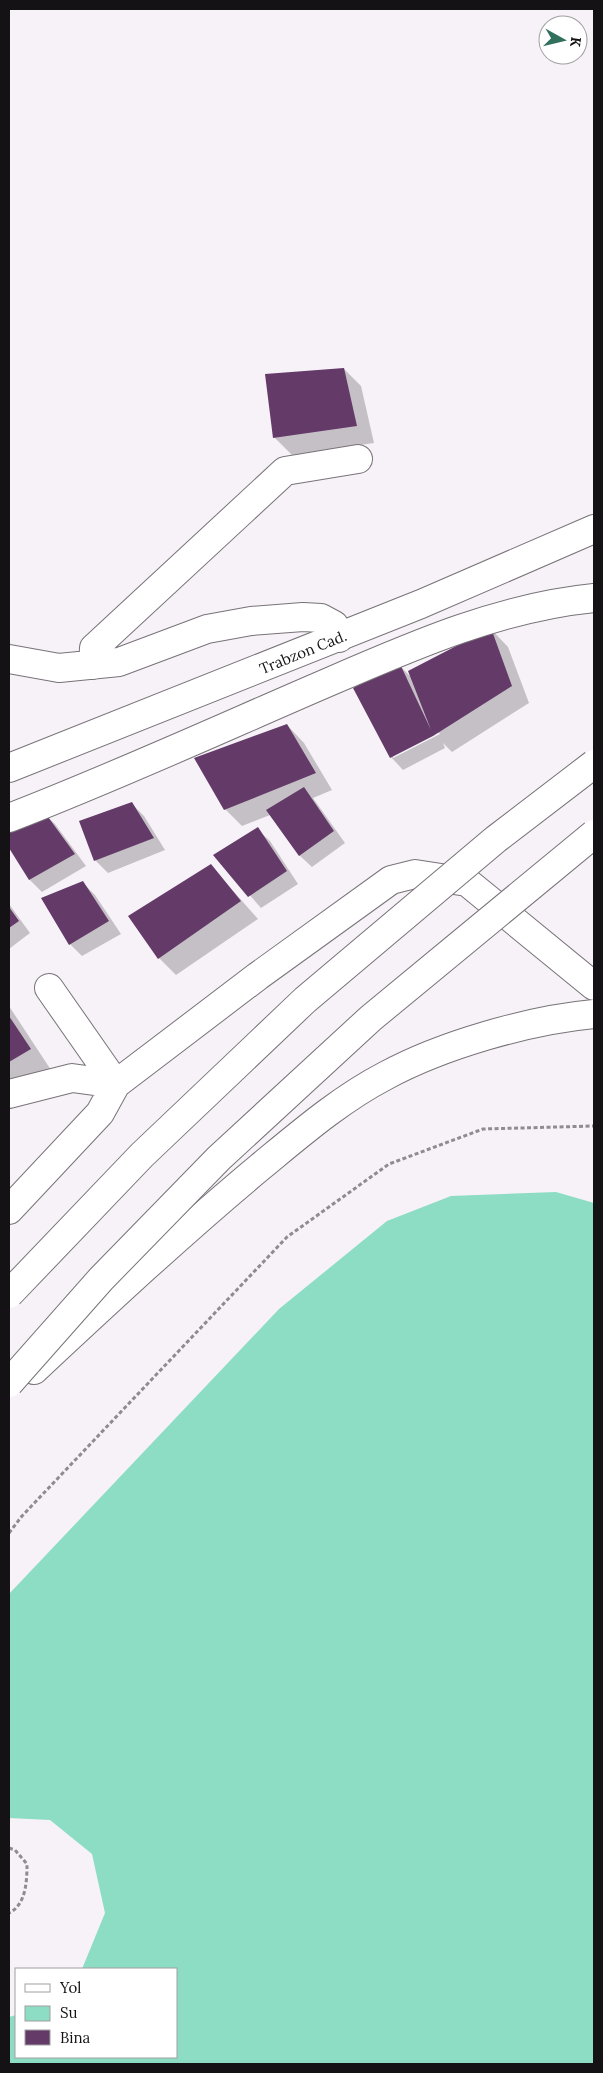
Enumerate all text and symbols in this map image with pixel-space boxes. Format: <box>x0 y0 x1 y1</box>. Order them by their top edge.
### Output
north arrow <box>538 15 588 65</box>
text: K <box>566 36 585 48</box>
street label: Trabzon Cad. <box>257 626 349 678</box>
legend <box>15 1968 178 2058</box>
text: Yol <box>59 1978 81 1997</box>
text: Su <box>60 2003 77 2022</box>
text: Bina <box>60 2028 91 2047</box>

